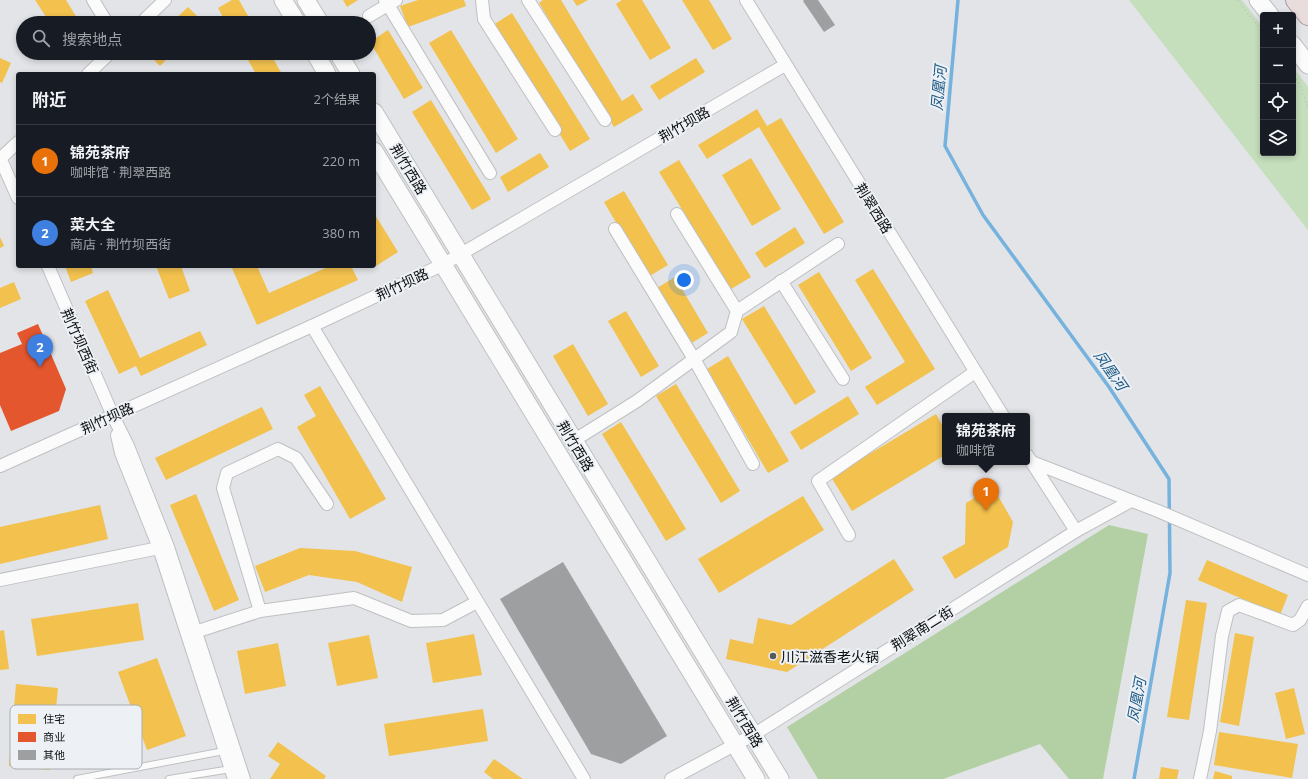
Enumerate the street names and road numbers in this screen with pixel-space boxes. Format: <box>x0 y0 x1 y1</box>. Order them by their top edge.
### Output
street label: 荆竹坝路 <box>655 102 713 146</box>
street label: 荆竹西路 <box>386 140 432 198</box>
street label: 荆翠西路 <box>851 179 897 237</box>
street label: 荆竹坝路 <box>373 264 431 304</box>
street label: 荆竹坝西街 <box>57 305 103 377</box>
street label: 荆竹坝路 <box>78 398 136 438</box>
street label: 荆竹西路 <box>553 417 599 475</box>
street label: 荆翠南二街 <box>887 601 957 655</box>
street label: 荆竹西路 <box>722 693 768 751</box>

